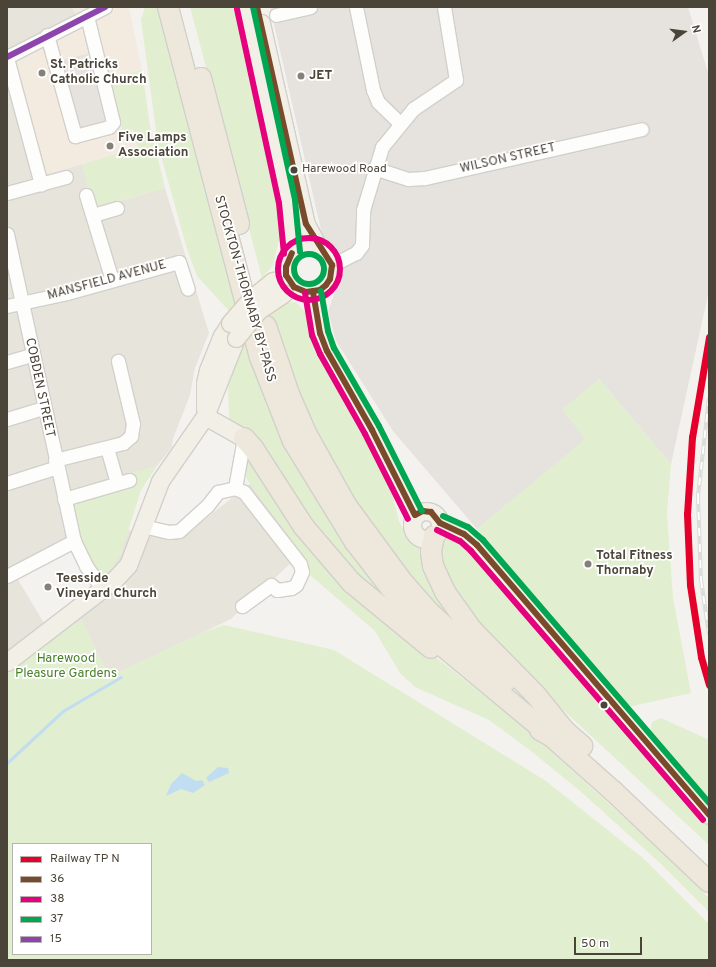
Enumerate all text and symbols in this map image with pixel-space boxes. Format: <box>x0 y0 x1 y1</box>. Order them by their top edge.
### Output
north arrow <box>664 12 704 52</box>
text: N <box>688 24 703 35</box>
place label: St. Patricks Catholic Church <box>50 58 147 89</box>
marker: St. Patricks Catholic Church <box>37 68 47 78</box>
place label: JET <box>309 68 332 84</box>
marker: JET <box>296 71 306 81</box>
place label: Five Lamps Association <box>118 131 189 162</box>
street label: WILSON STREET <box>459 140 557 178</box>
marker: Five Lamps Association <box>105 141 115 151</box>
place label: Harewood Road <box>302 163 387 177</box>
marker: Harewood Road <box>289 165 299 175</box>
street label: STOCKTON-THORNABY BY-PASS <box>210 194 278 384</box>
street label: MANSFIELD AVENUE <box>46 258 168 304</box>
street label: COBDEN STREET <box>21 337 57 439</box>
place label: Total Fitness Thornaby <box>596 549 673 580</box>
marker: Total Fitness Thornaby <box>583 559 593 569</box>
place label: Teesside Vineyard Church <box>56 572 157 603</box>
marker: Teesside Vineyard Church <box>43 582 53 592</box>
park label: Harewood Pleasure Gardens <box>15 652 117 683</box>
unlabelled marker <box>599 700 609 710</box>
legend <box>12 843 152 955</box>
text: Railway TP N <box>50 851 120 867</box>
text: 36 <box>50 871 64 887</box>
text: 38 <box>50 891 65 907</box>
text: 37 <box>50 911 63 927</box>
scale bar <box>576 929 644 955</box>
text: 15 <box>50 931 62 947</box>
text: 50 m <box>581 936 609 952</box>

